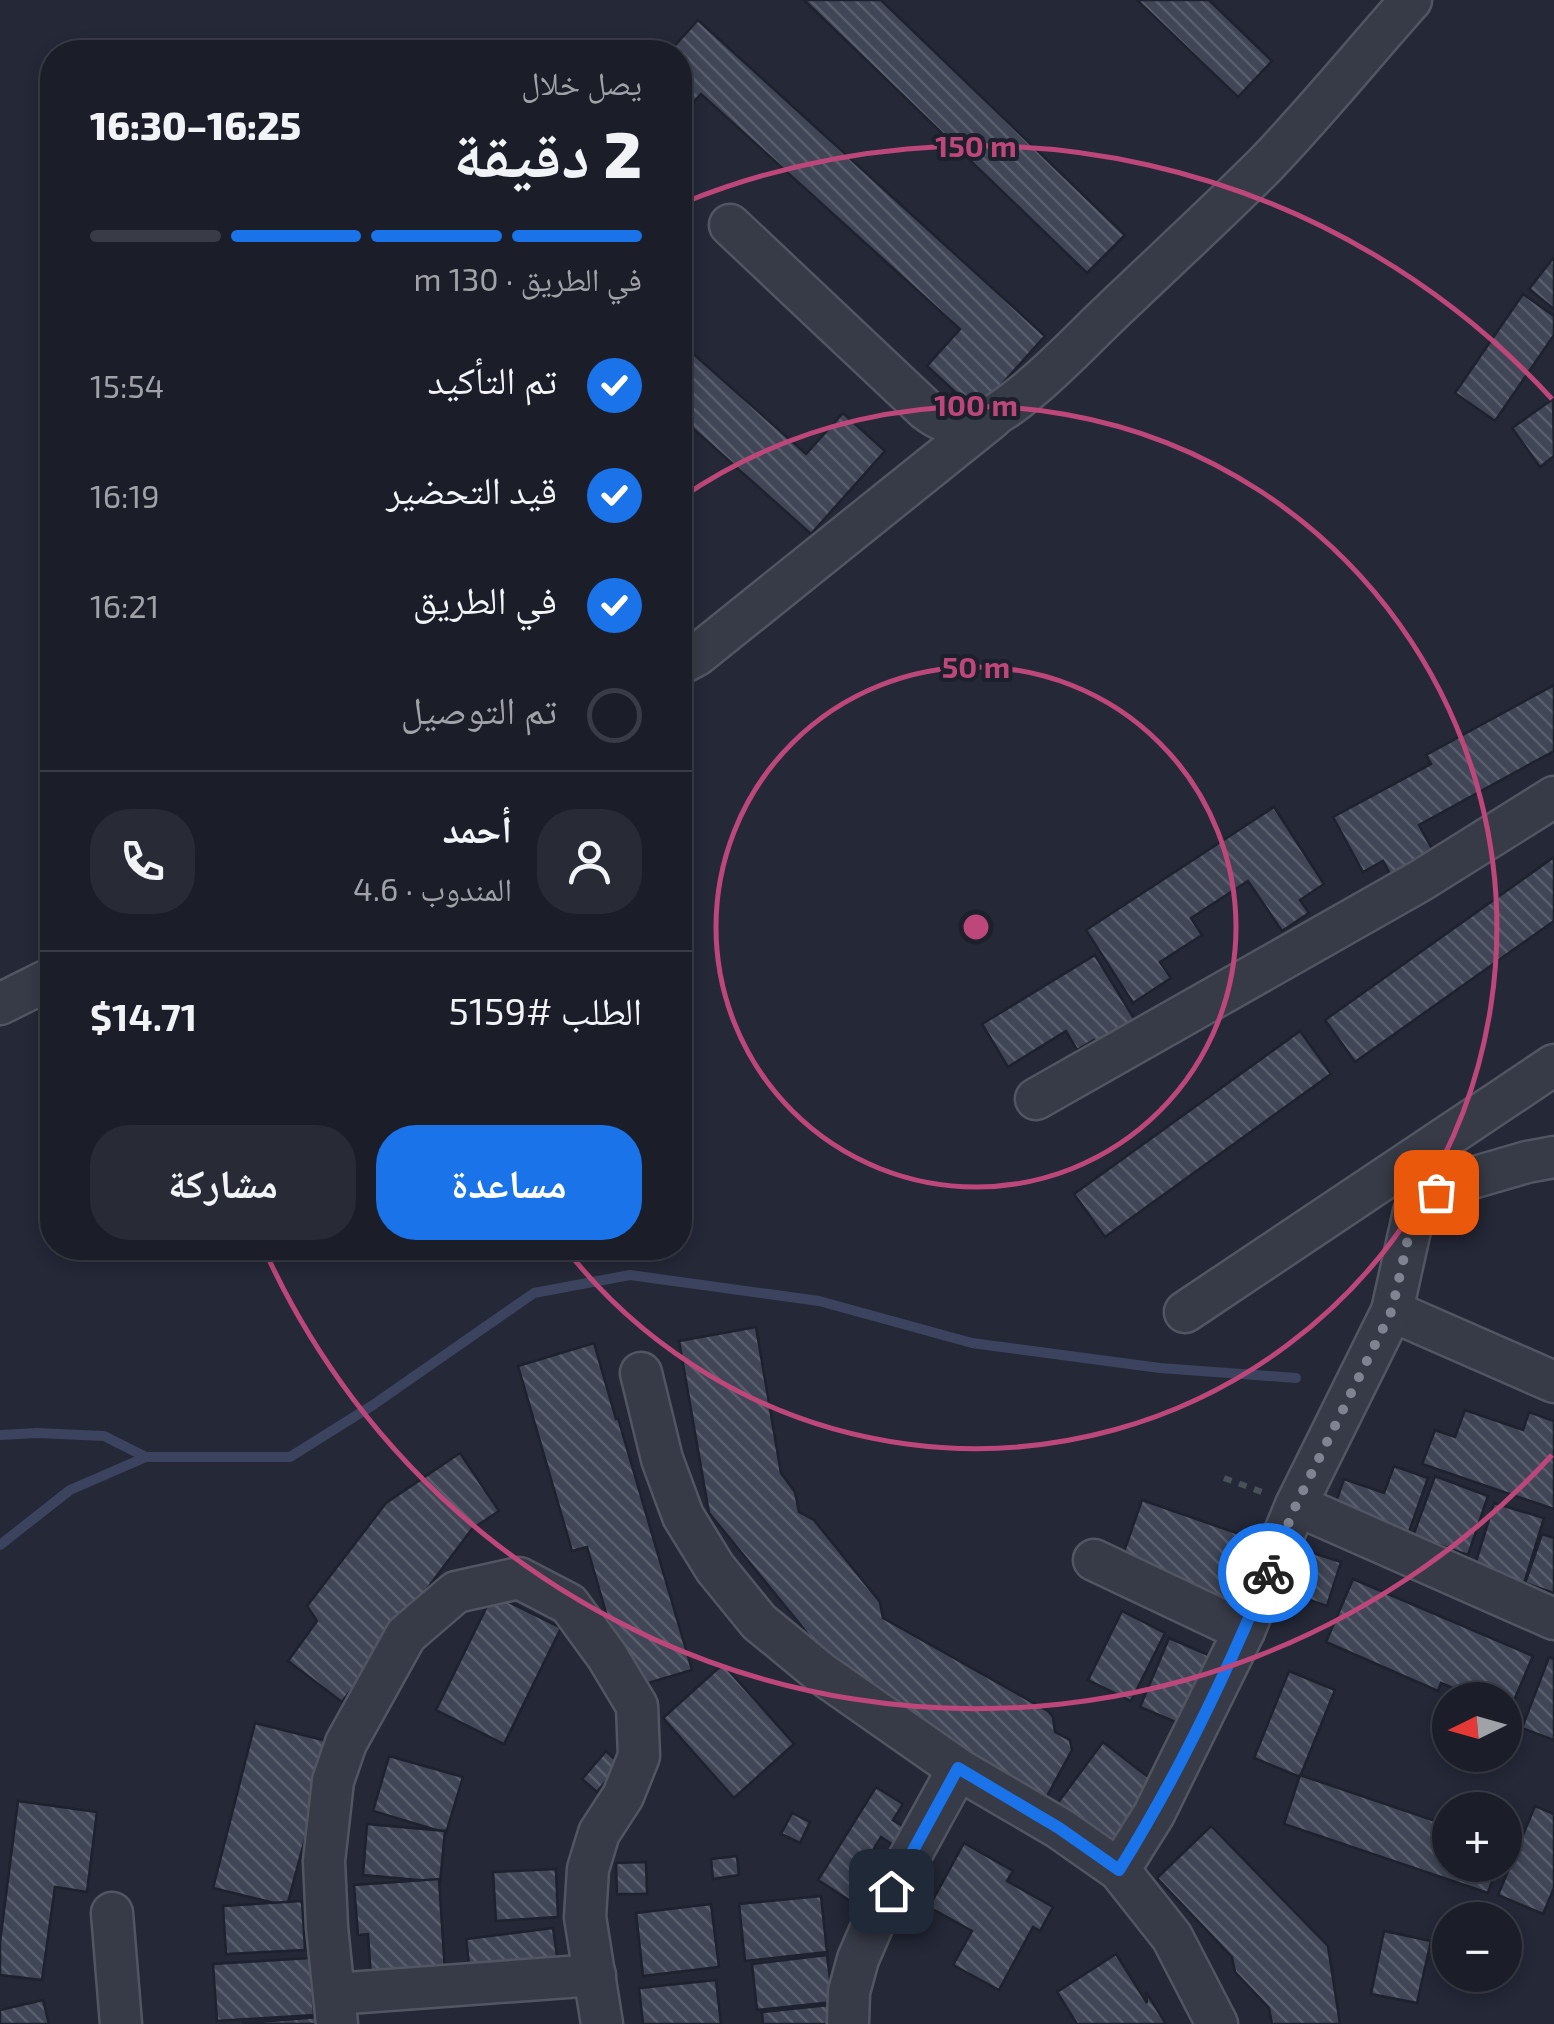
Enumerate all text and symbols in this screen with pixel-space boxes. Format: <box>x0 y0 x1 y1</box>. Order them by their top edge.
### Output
text: يصل خلال <box>521 63 642 101</box>
text: 16:25–16:30 <box>90 102 301 148</box>
text: 2 دقيقة <box>453 113 642 191</box>
text: 150 m <box>935 127 1017 163</box>
text: في الطريق · 130 m <box>414 259 642 297</box>
text: تم التأكيد <box>428 356 557 402</box>
icon: check <box>587 358 642 413</box>
text: 15:54 <box>90 366 164 404</box>
text: 100 m <box>934 386 1018 422</box>
text: قيد التحضير <box>386 466 557 512</box>
icon: check <box>587 468 642 523</box>
text: 16:19 <box>90 476 160 514</box>
text: في الطريق <box>413 576 557 622</box>
icon: check <box>587 578 642 633</box>
text: 16:21 <box>90 586 159 624</box>
text: 50 m <box>942 648 1010 684</box>
text: تم التوصيل <box>401 686 557 732</box>
text: أحمد <box>442 805 512 851</box>
button: phone <box>90 809 195 914</box>
button: person <box>537 809 642 914</box>
text: المندوب · 4.6 <box>353 869 512 907</box>
centre of rings <box>958 909 994 945</box>
text: الطلب #5159 <box>449 987 642 1033</box>
text: $14.71 <box>90 993 197 1039</box>
button: مشاركة <box>90 1125 356 1240</box>
button: مساعدة <box>376 1125 642 1240</box>
pin <box>1394 1150 1479 1235</box>
icon: bag <box>1409 1165 1464 1220</box>
courier <box>1218 1523 1318 1623</box>
icon: bike <box>1241 1546 1296 1601</box>
north arrow <box>1432 1682 1522 1772</box>
map controls <box>1432 1682 1522 1992</box>
button: + <box>1432 1792 1522 1882</box>
pin <box>849 1849 934 1934</box>
icon: home <box>864 1864 919 1919</box>
button: − <box>1432 1902 1522 1992</box>

